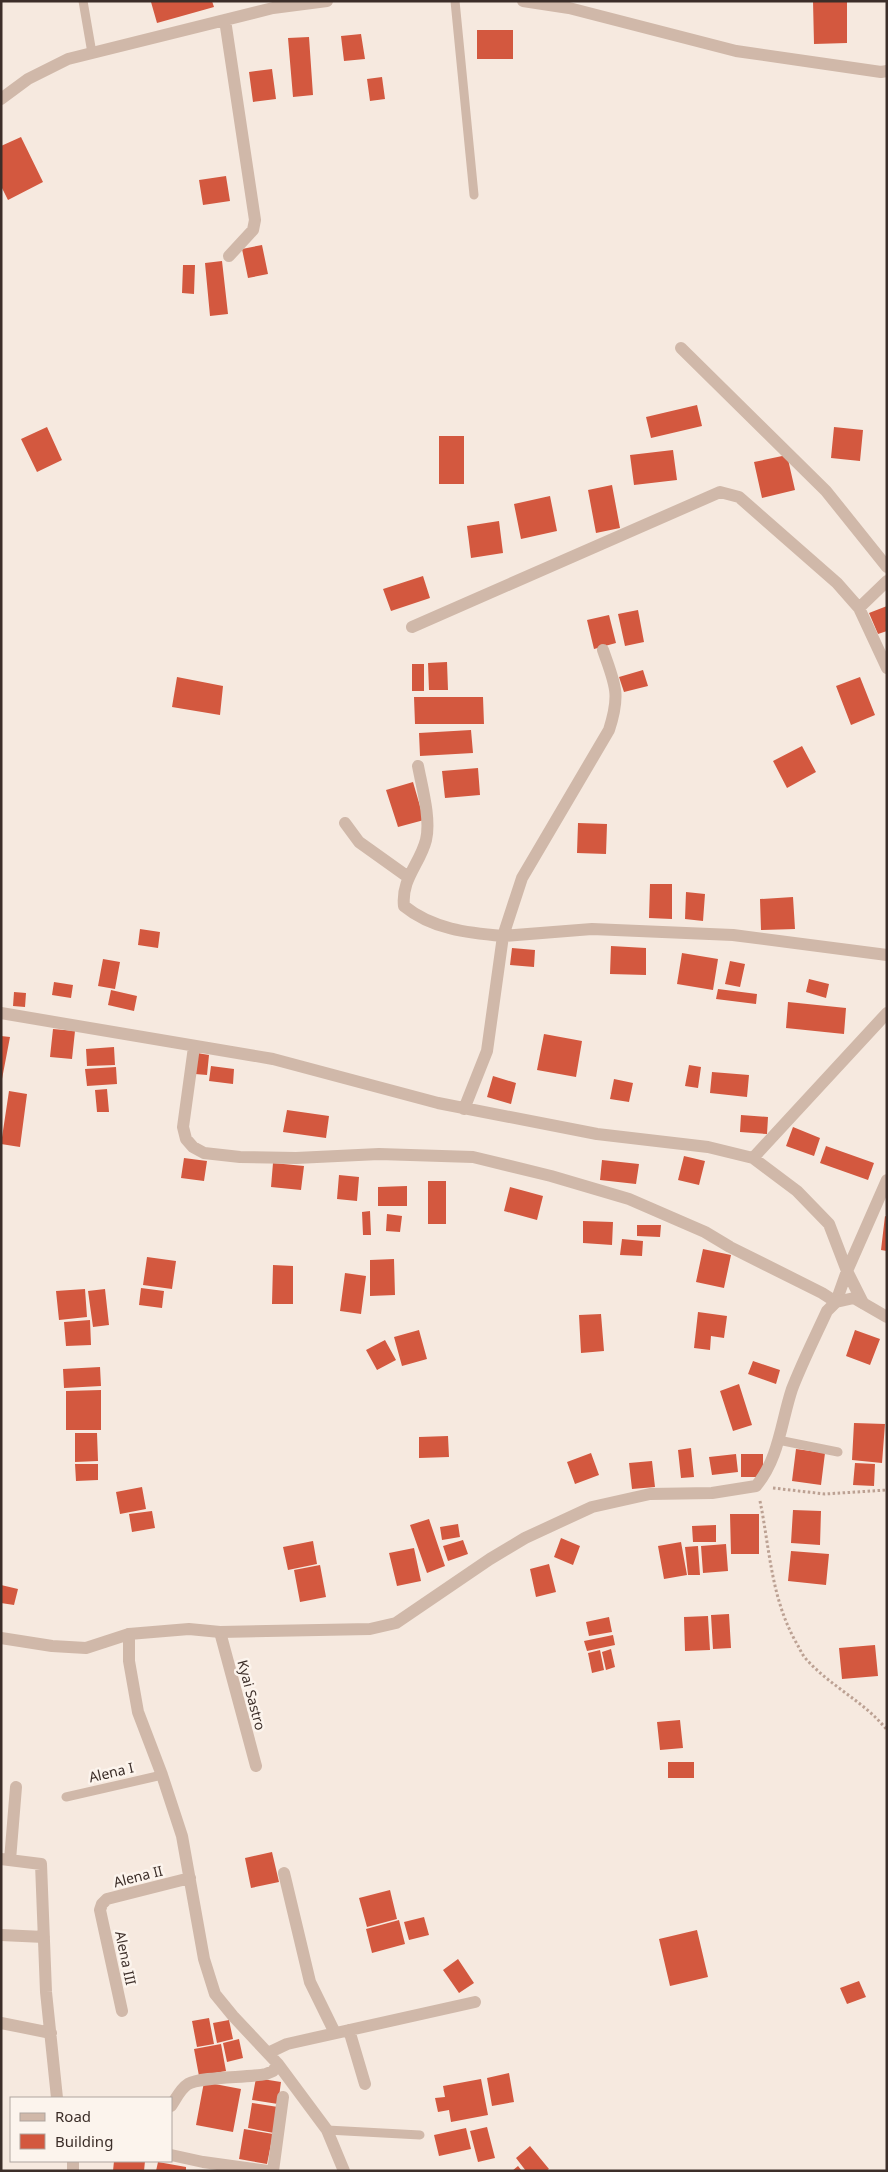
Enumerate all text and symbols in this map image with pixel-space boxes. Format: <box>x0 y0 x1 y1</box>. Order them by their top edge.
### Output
street label: Kyai Sastro <box>233 1658 271 1732</box>
street label: Alena I <box>87 1758 135 1786</box>
street label: Alena II <box>111 1861 165 1891</box>
street label: Alena III <box>111 1929 141 1987</box>
legend <box>10 2097 172 2162</box>
text: Road <box>55 2106 91 2126</box>
text: Building <box>55 2131 113 2151</box>

